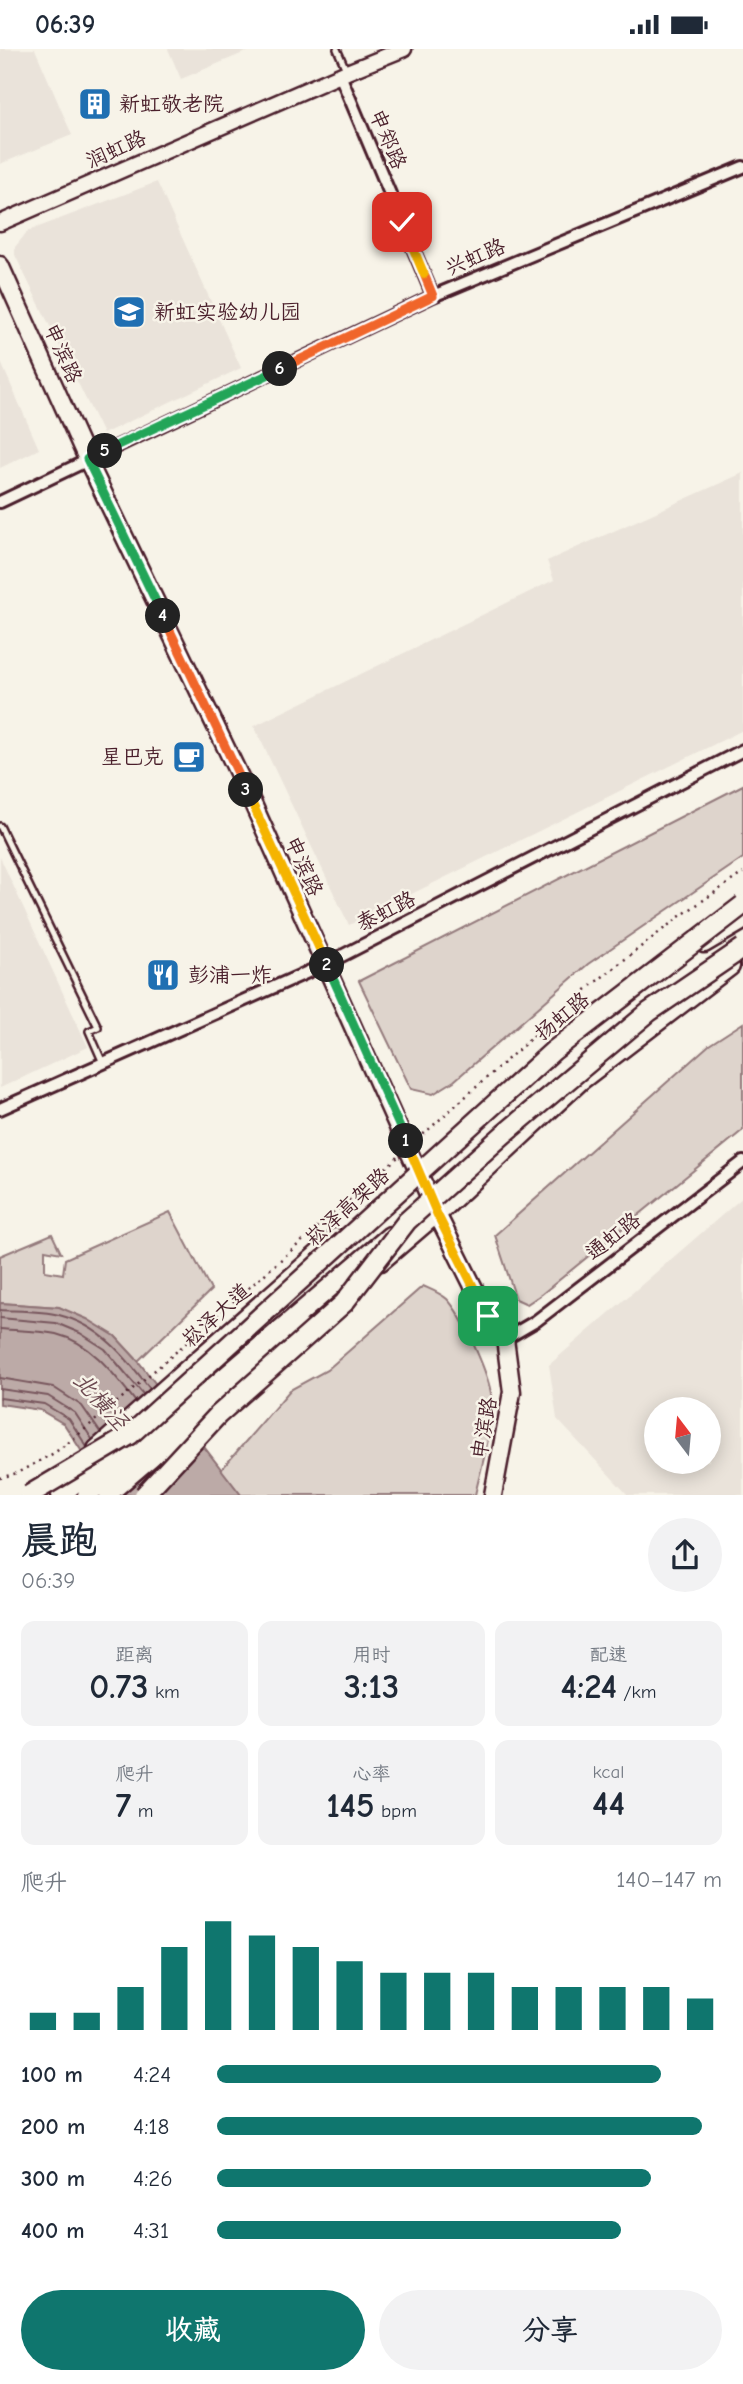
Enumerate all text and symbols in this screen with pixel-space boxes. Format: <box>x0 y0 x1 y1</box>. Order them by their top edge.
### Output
text: 06:39 <box>35 10 95 40</box>
building icon: 新虹敬老院 <box>76 85 114 123</box>
place label: 新虹敬老院 <box>119 92 224 116</box>
street label: 申郑路 <box>365 105 411 173</box>
street label: 润虹路 <box>82 125 150 173</box>
pin <box>372 192 432 252</box>
icon: check <box>383 203 421 241</box>
street label: 兴虹路 <box>441 234 509 280</box>
school or university icon: 新虹实验幼儿园 <box>110 293 148 331</box>
place label: 新虹实验幼儿园 <box>154 300 301 324</box>
street label: 申滨路 <box>39 319 87 387</box>
pin: 6 <box>262 351 298 387</box>
text: 6 <box>275 357 284 379</box>
pin: 5 <box>88 433 122 469</box>
text: 5 <box>99 439 110 461</box>
pin: 4 <box>146 599 180 633</box>
text: 4 <box>158 604 167 626</box>
cafe icon: 星巴克 <box>170 738 208 776</box>
place label: 星巴克 <box>101 745 164 769</box>
pin: 3 <box>229 773 264 807</box>
text: 3 <box>241 778 250 800</box>
street label: 申滨路 <box>280 832 328 900</box>
street label: 泰虹路 <box>352 886 420 936</box>
pin: 2 <box>310 947 344 983</box>
text: 2 <box>322 953 331 975</box>
restaurant icon: 彭浦一炸 <box>144 956 182 994</box>
place label: 彭浦一炸 <box>188 963 272 987</box>
street label: 扬虹路 <box>530 987 594 1045</box>
pin: 1 <box>388 1123 424 1159</box>
text: 1 <box>402 1129 409 1151</box>
street label: 崧泽高架路 <box>300 1163 394 1251</box>
street label: 通虹路 <box>581 1207 645 1265</box>
street label: 崧泽大道 <box>177 1278 255 1352</box>
pin <box>458 1286 518 1346</box>
icon: arrive <box>469 1297 507 1335</box>
water label: 北横泾 <box>68 1366 135 1436</box>
street label: 申滨路 <box>467 1395 501 1461</box>
north arrow <box>644 1397 721 1473</box>
map controls <box>644 1397 721 1474</box>
button: share <box>648 1518 722 1592</box>
text: 晨跑 <box>21 1519 97 1563</box>
text: 06:39 <box>21 1567 76 1594</box>
text: 距离 <box>115 1644 154 1666</box>
text: 用时 <box>352 1644 391 1666</box>
text: 配速 <box>589 1644 628 1666</box>
text: 0.73 <box>89 1666 149 1707</box>
text: 3:13 <box>344 1666 399 1707</box>
text: 4:24 <box>560 1666 617 1707</box>
text: km <box>149 1681 180 1703</box>
text: /km <box>617 1681 657 1703</box>
text: kcal <box>593 1761 624 1783</box>
text: 爬升 <box>115 1763 154 1785</box>
text: 心率 <box>352 1763 391 1785</box>
text: 44 <box>592 1783 625 1824</box>
text: 7 <box>116 1785 131 1826</box>
text: 145 <box>326 1785 375 1826</box>
text: m <box>131 1800 153 1822</box>
text: bpm <box>375 1800 417 1822</box>
text: 140–147 m <box>616 1866 722 1893</box>
text: 爬升 <box>21 1869 67 1896</box>
text: 100 m <box>21 2061 83 2088</box>
text: 4:24 <box>133 2061 171 2088</box>
text: 200 m <box>21 2113 85 2140</box>
text: 4:18 <box>133 2113 169 2140</box>
text: 300 m <box>21 2165 85 2192</box>
text: 4:26 <box>133 2165 173 2192</box>
text: 400 m <box>21 2217 85 2244</box>
text: 4:31 <box>133 2217 169 2244</box>
button: 收藏 <box>21 2290 365 2370</box>
button: 分享 <box>379 2290 722 2370</box>

